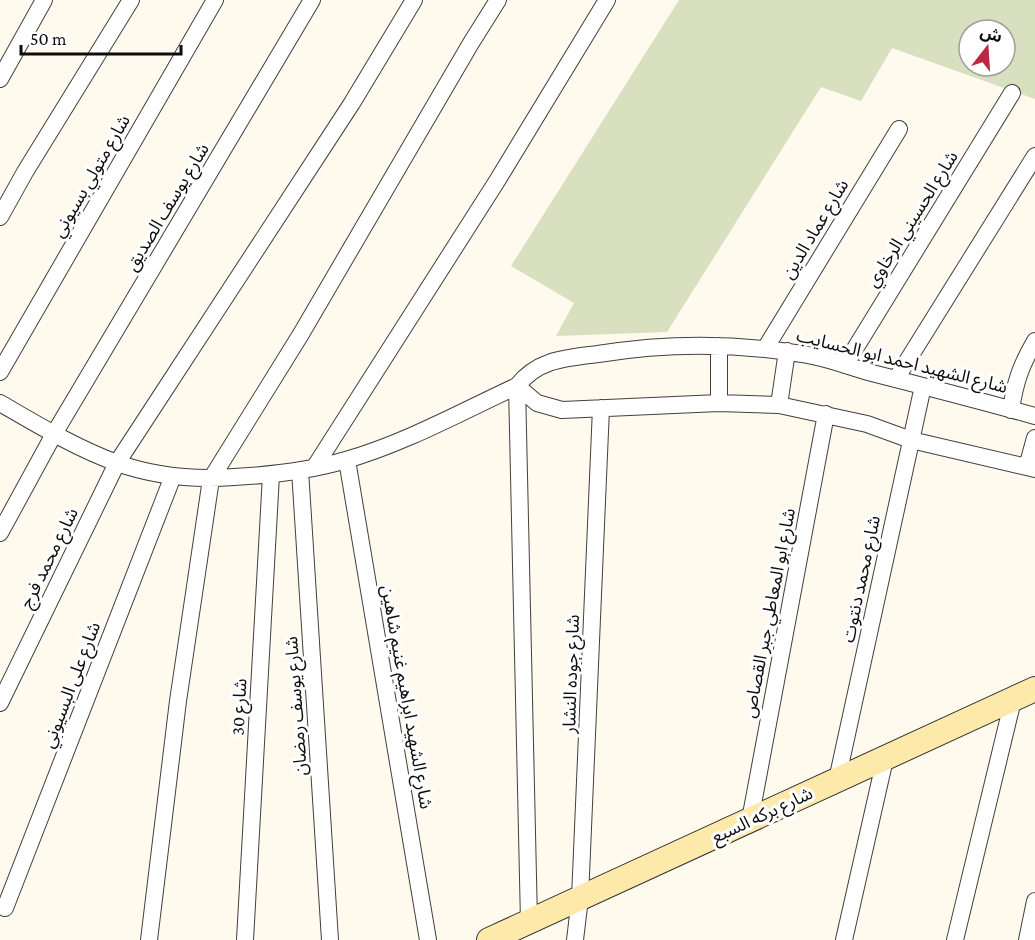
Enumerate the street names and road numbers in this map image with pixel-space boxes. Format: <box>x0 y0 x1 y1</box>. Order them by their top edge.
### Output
street label: شارع متولي بسيوني <box>48 111 138 243</box>
street label: شارع يوسف الصديق <box>121 140 216 276</box>
street label: شارع الحسيني الرخاوي <box>862 147 965 293</box>
street label: شارع عماد الدين <box>778 176 856 284</box>
street label: شارع الشهيد احمد ابو الحسايب <box>793 325 1010 401</box>
street label: شارع محمد فرج <box>16 504 86 613</box>
street label: شارع ابو المعاطي جبر القصاص <box>739 506 803 720</box>
street label: شارع محمد دنتوت <box>838 514 888 645</box>
street label: شارع الشهيد ابراهيم غنيم شاهين <box>373 583 437 811</box>
street label: شارع جوده النشار <box>559 614 587 735</box>
street label: شارع على البسيوني <box>38 619 108 752</box>
street label: شارع يوسف رمضان <box>281 635 315 776</box>
street label: شارع 30 <box>228 678 254 736</box>
street label: شارع بركه السبع <box>708 783 817 851</box>

